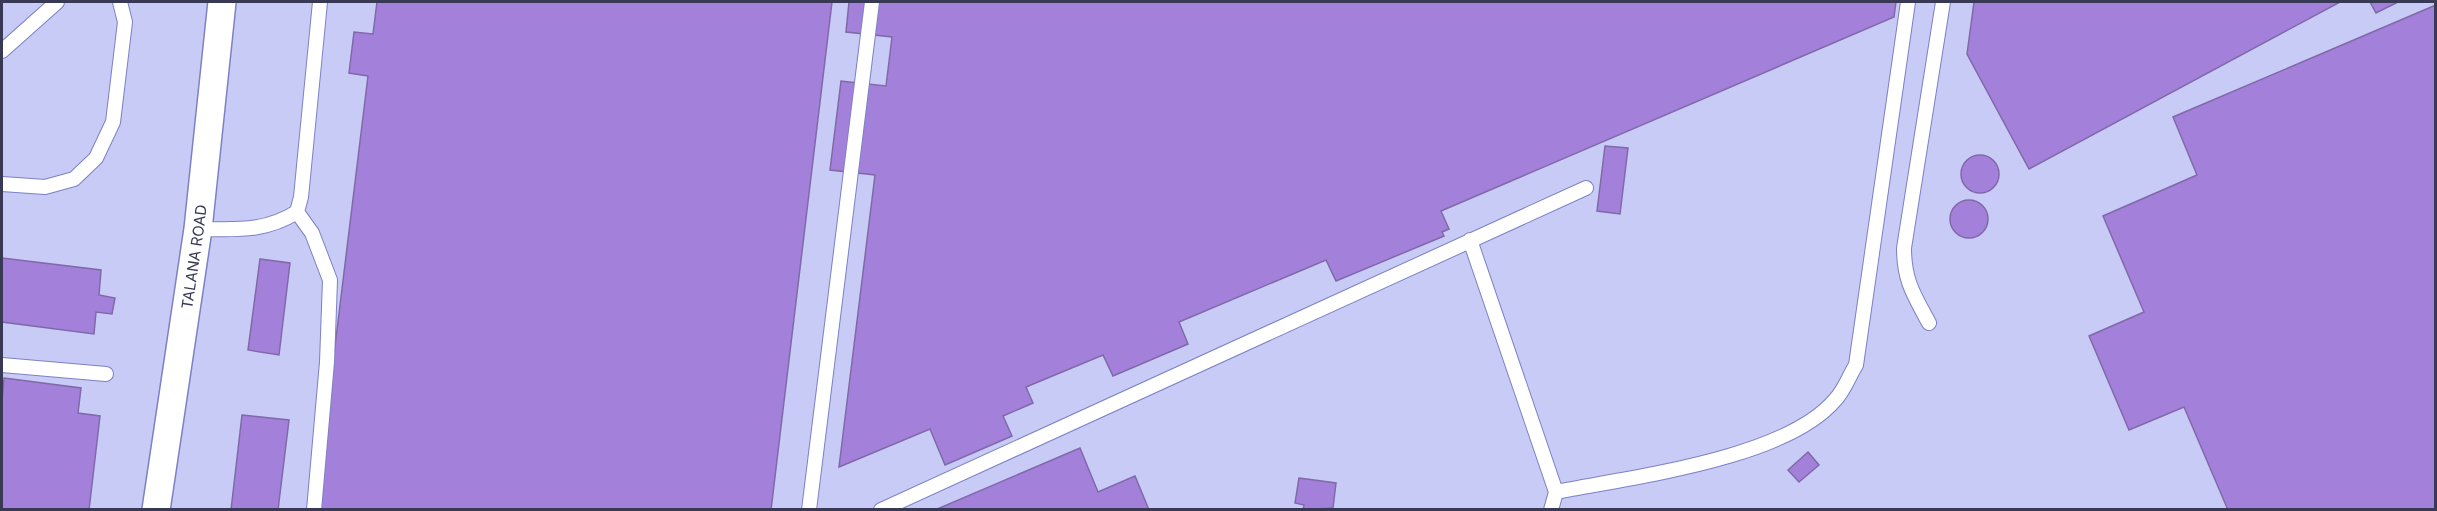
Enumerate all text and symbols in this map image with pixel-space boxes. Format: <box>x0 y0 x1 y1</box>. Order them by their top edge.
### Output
street label: TALANA ROAD <box>177 204 210 310</box>

